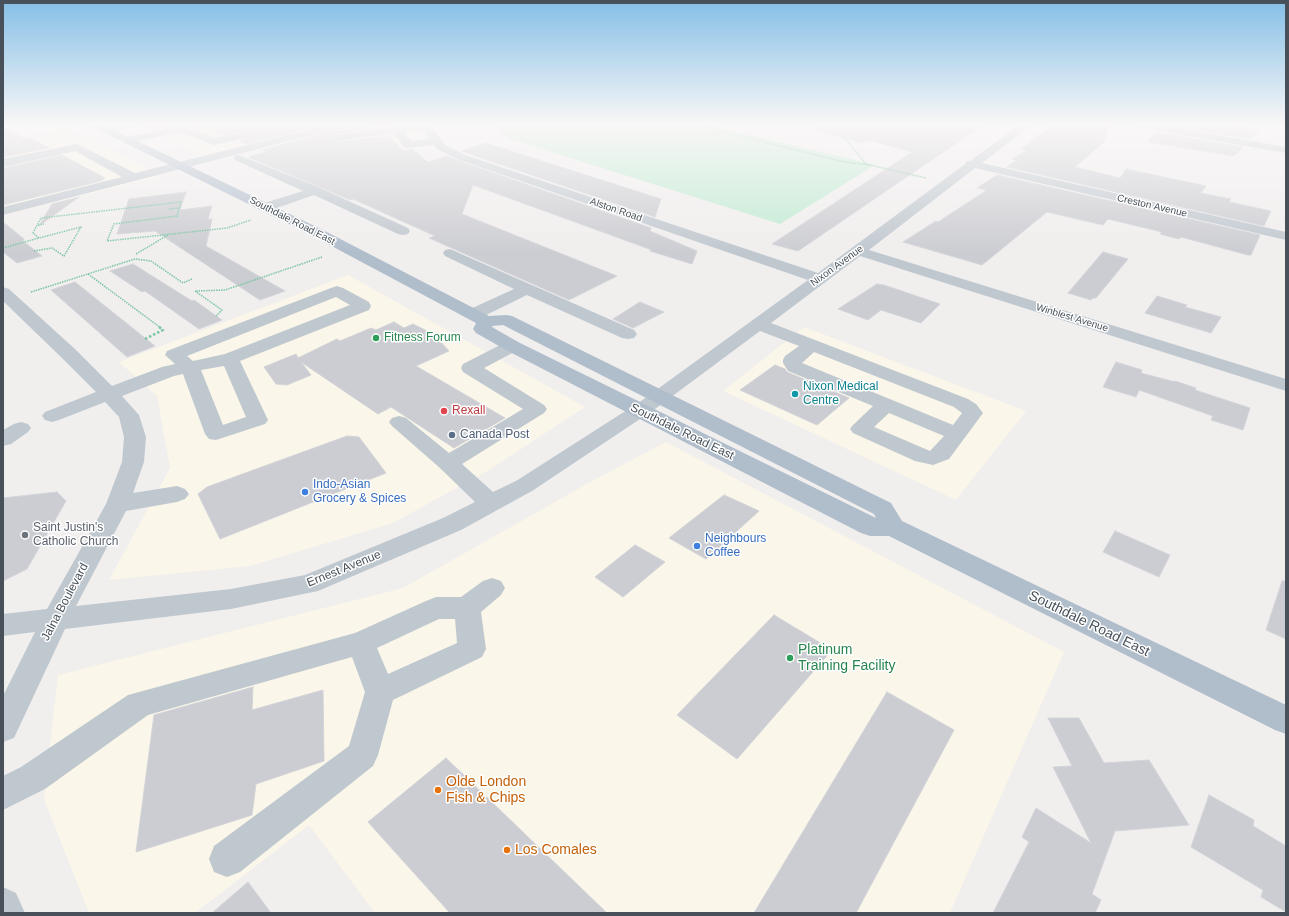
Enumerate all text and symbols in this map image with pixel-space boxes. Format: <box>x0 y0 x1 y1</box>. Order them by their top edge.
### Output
street label: Creston Avenue <box>1116 192 1188 220</box>
street label: Southdale Road East <box>247 194 337 248</box>
street label: Alston Road <box>588 195 644 225</box>
street label: Nixon Avenue <box>808 243 866 289</box>
street label: Winblest Avenue <box>1034 301 1110 335</box>
place label: Fitness Forum <box>384 331 461 345</box>
marker: Fitness Forum <box>371 333 381 343</box>
place label: Nixon Medical Centre <box>803 380 878 408</box>
marker: Nixon Medical Centre <box>790 389 800 399</box>
street label: Southdale Road East <box>628 401 736 463</box>
place label: Rexall <box>452 404 485 418</box>
marker: Rexall <box>439 406 449 416</box>
place label: Canada Post <box>460 428 529 442</box>
marker: Canada Post <box>447 430 457 440</box>
place label: Indo-Asian Grocery & Spices <box>313 478 406 506</box>
marker: Indo-Asian Grocery & Spices <box>300 487 310 497</box>
place label: Saint Justin's Catholic Church <box>33 521 118 549</box>
marker: Saint Justin's Catholic Church <box>20 530 30 540</box>
place label: Neighbours Coffee <box>705 532 766 560</box>
marker: Neighbours Coffee <box>692 541 702 551</box>
street label: Ernest Avenue <box>305 548 383 590</box>
street label: Jalna Boulevard <box>38 561 92 643</box>
street label: Southdale Road East <box>1026 587 1152 661</box>
place label: Platinum Training Facility <box>798 642 896 674</box>
marker: Platinum Training Facility <box>785 653 795 663</box>
place label: Olde London Fish & Chips <box>446 774 526 806</box>
marker: Olde London Fish & Chips <box>433 785 443 795</box>
place label: Los Comales <box>515 842 597 858</box>
marker: Los Comales <box>502 845 512 855</box>

